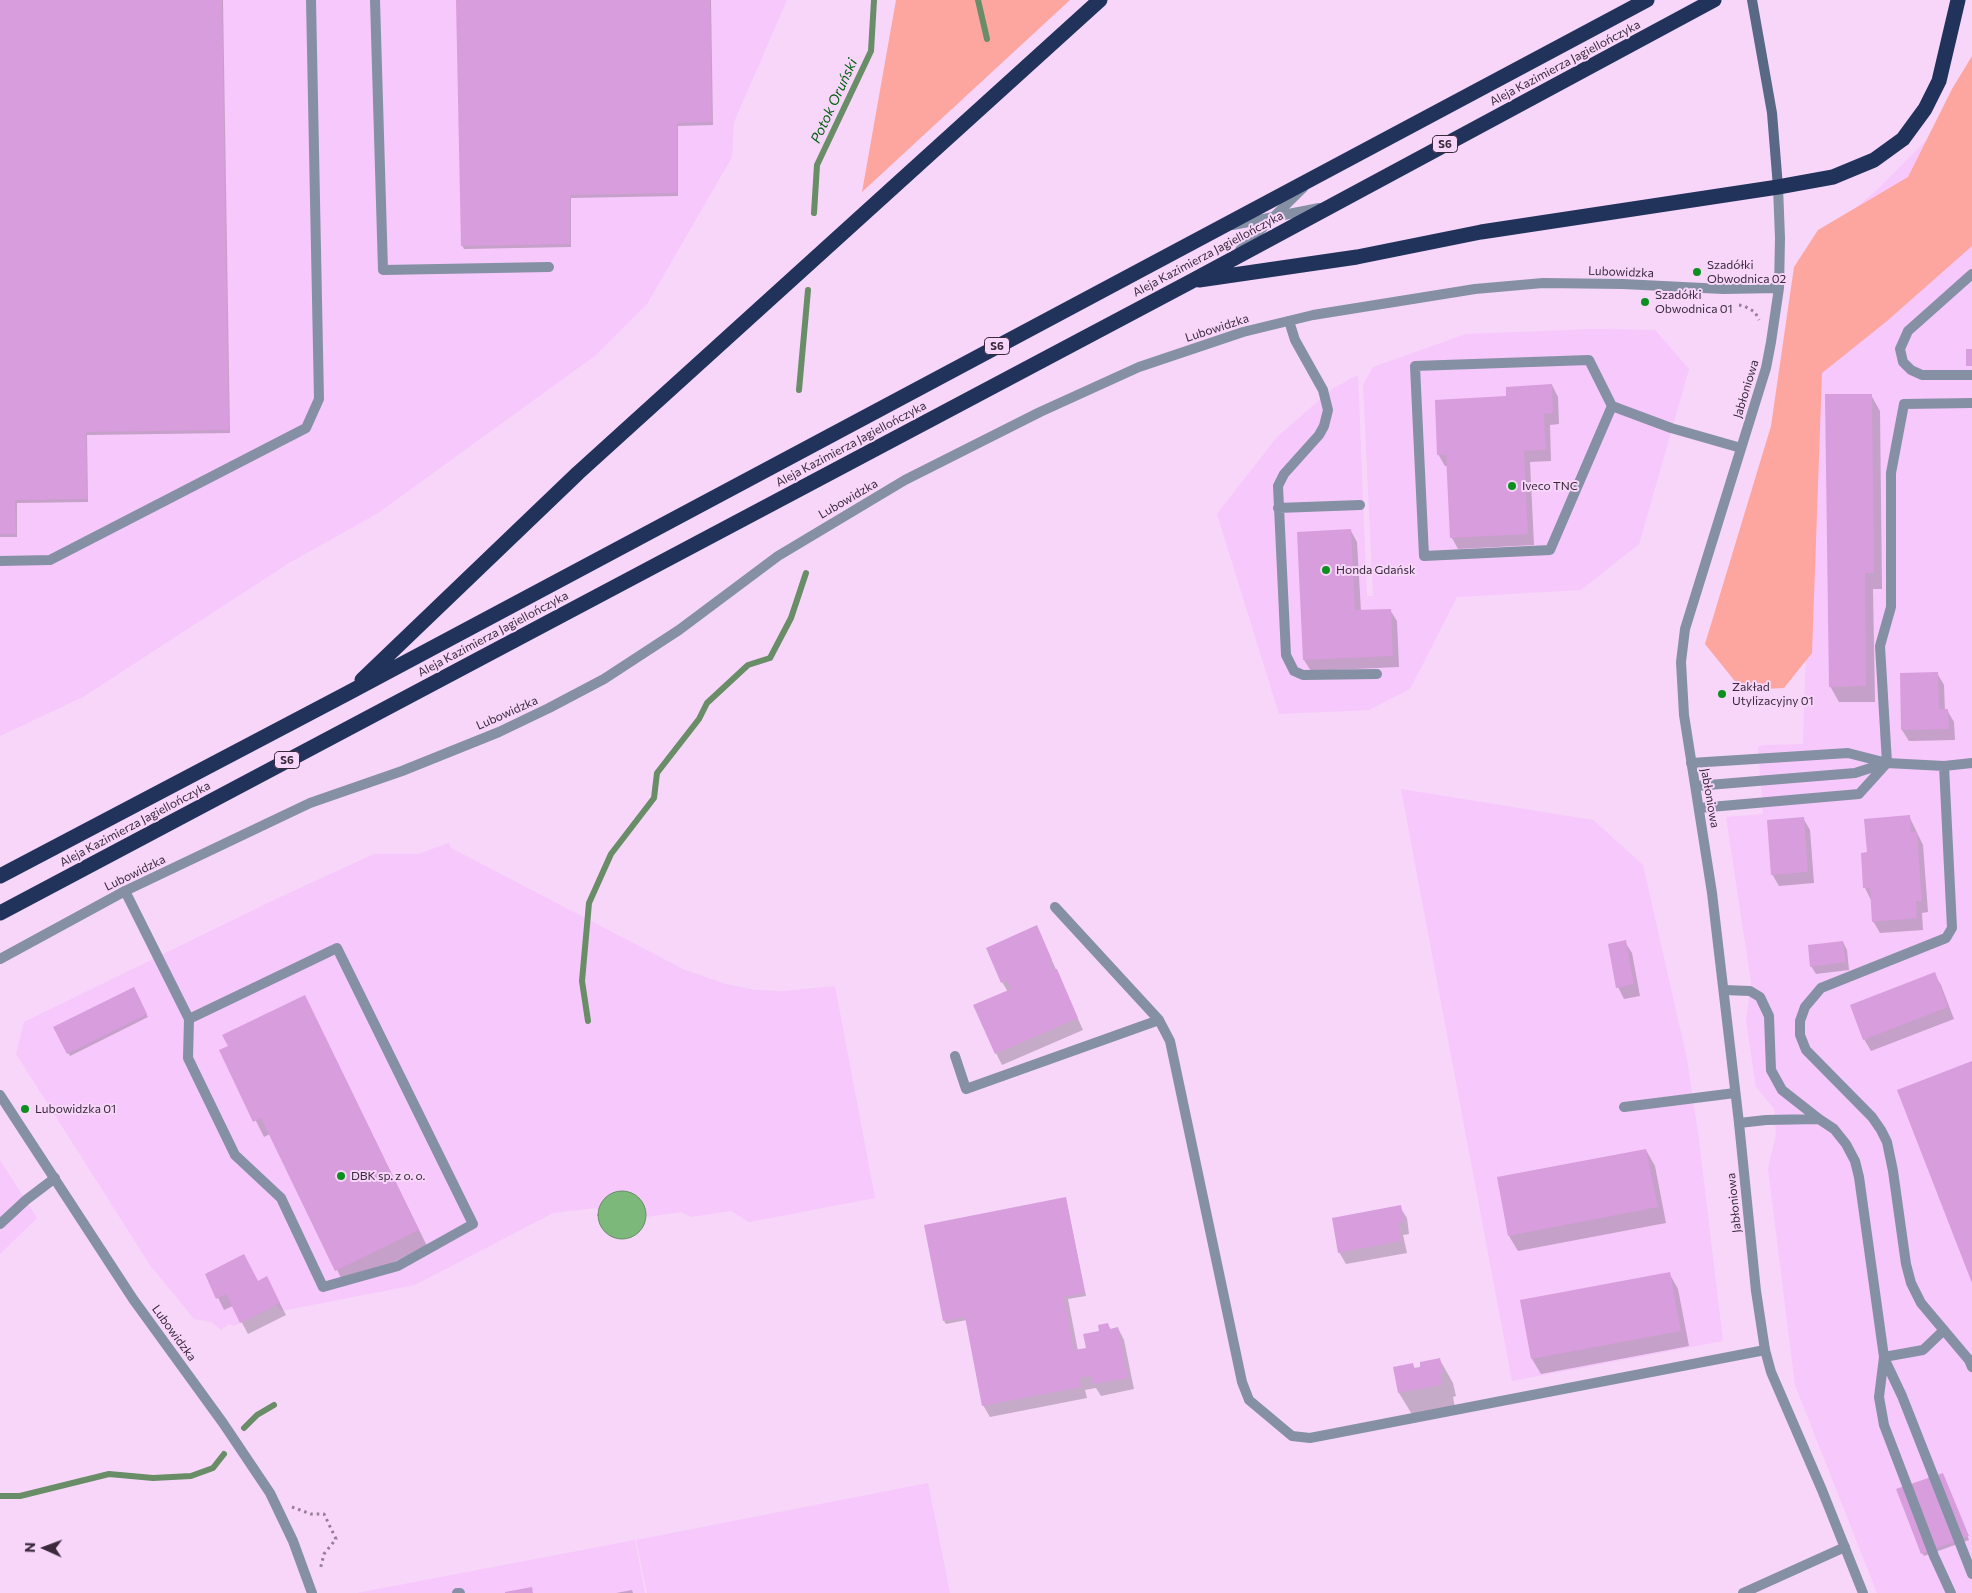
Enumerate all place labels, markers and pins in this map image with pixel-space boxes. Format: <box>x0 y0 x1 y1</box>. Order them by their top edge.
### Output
place label: Szadółki Obwodnica 02 <box>1707 258 1786 286</box>
marker: Szadółki Obwodnica 02 <box>1691 266 1703 278</box>
place label: Szadółki Obwodnica 01 <box>1655 288 1733 316</box>
marker: Szadółki Obwodnica 01 <box>1639 296 1651 308</box>
place label: Iveco TNC <box>1522 479 1578 493</box>
marker: Iveco TNC <box>1506 480 1518 492</box>
place label: Honda Gdańsk <box>1336 563 1415 577</box>
marker: Honda Gdańsk <box>1320 564 1332 576</box>
place label: Zakład Utylizacyjny 01 <box>1732 680 1814 708</box>
marker: Zakład Utylizacyjny 01 <box>1716 688 1728 700</box>
place label: Lubowidzka 01 <box>35 1102 116 1116</box>
marker: Lubowidzka 01 <box>19 1103 31 1115</box>
place label: DBK sp. z o. o. <box>351 1169 425 1183</box>
marker: DBK sp. z o. o. <box>335 1170 347 1182</box>

